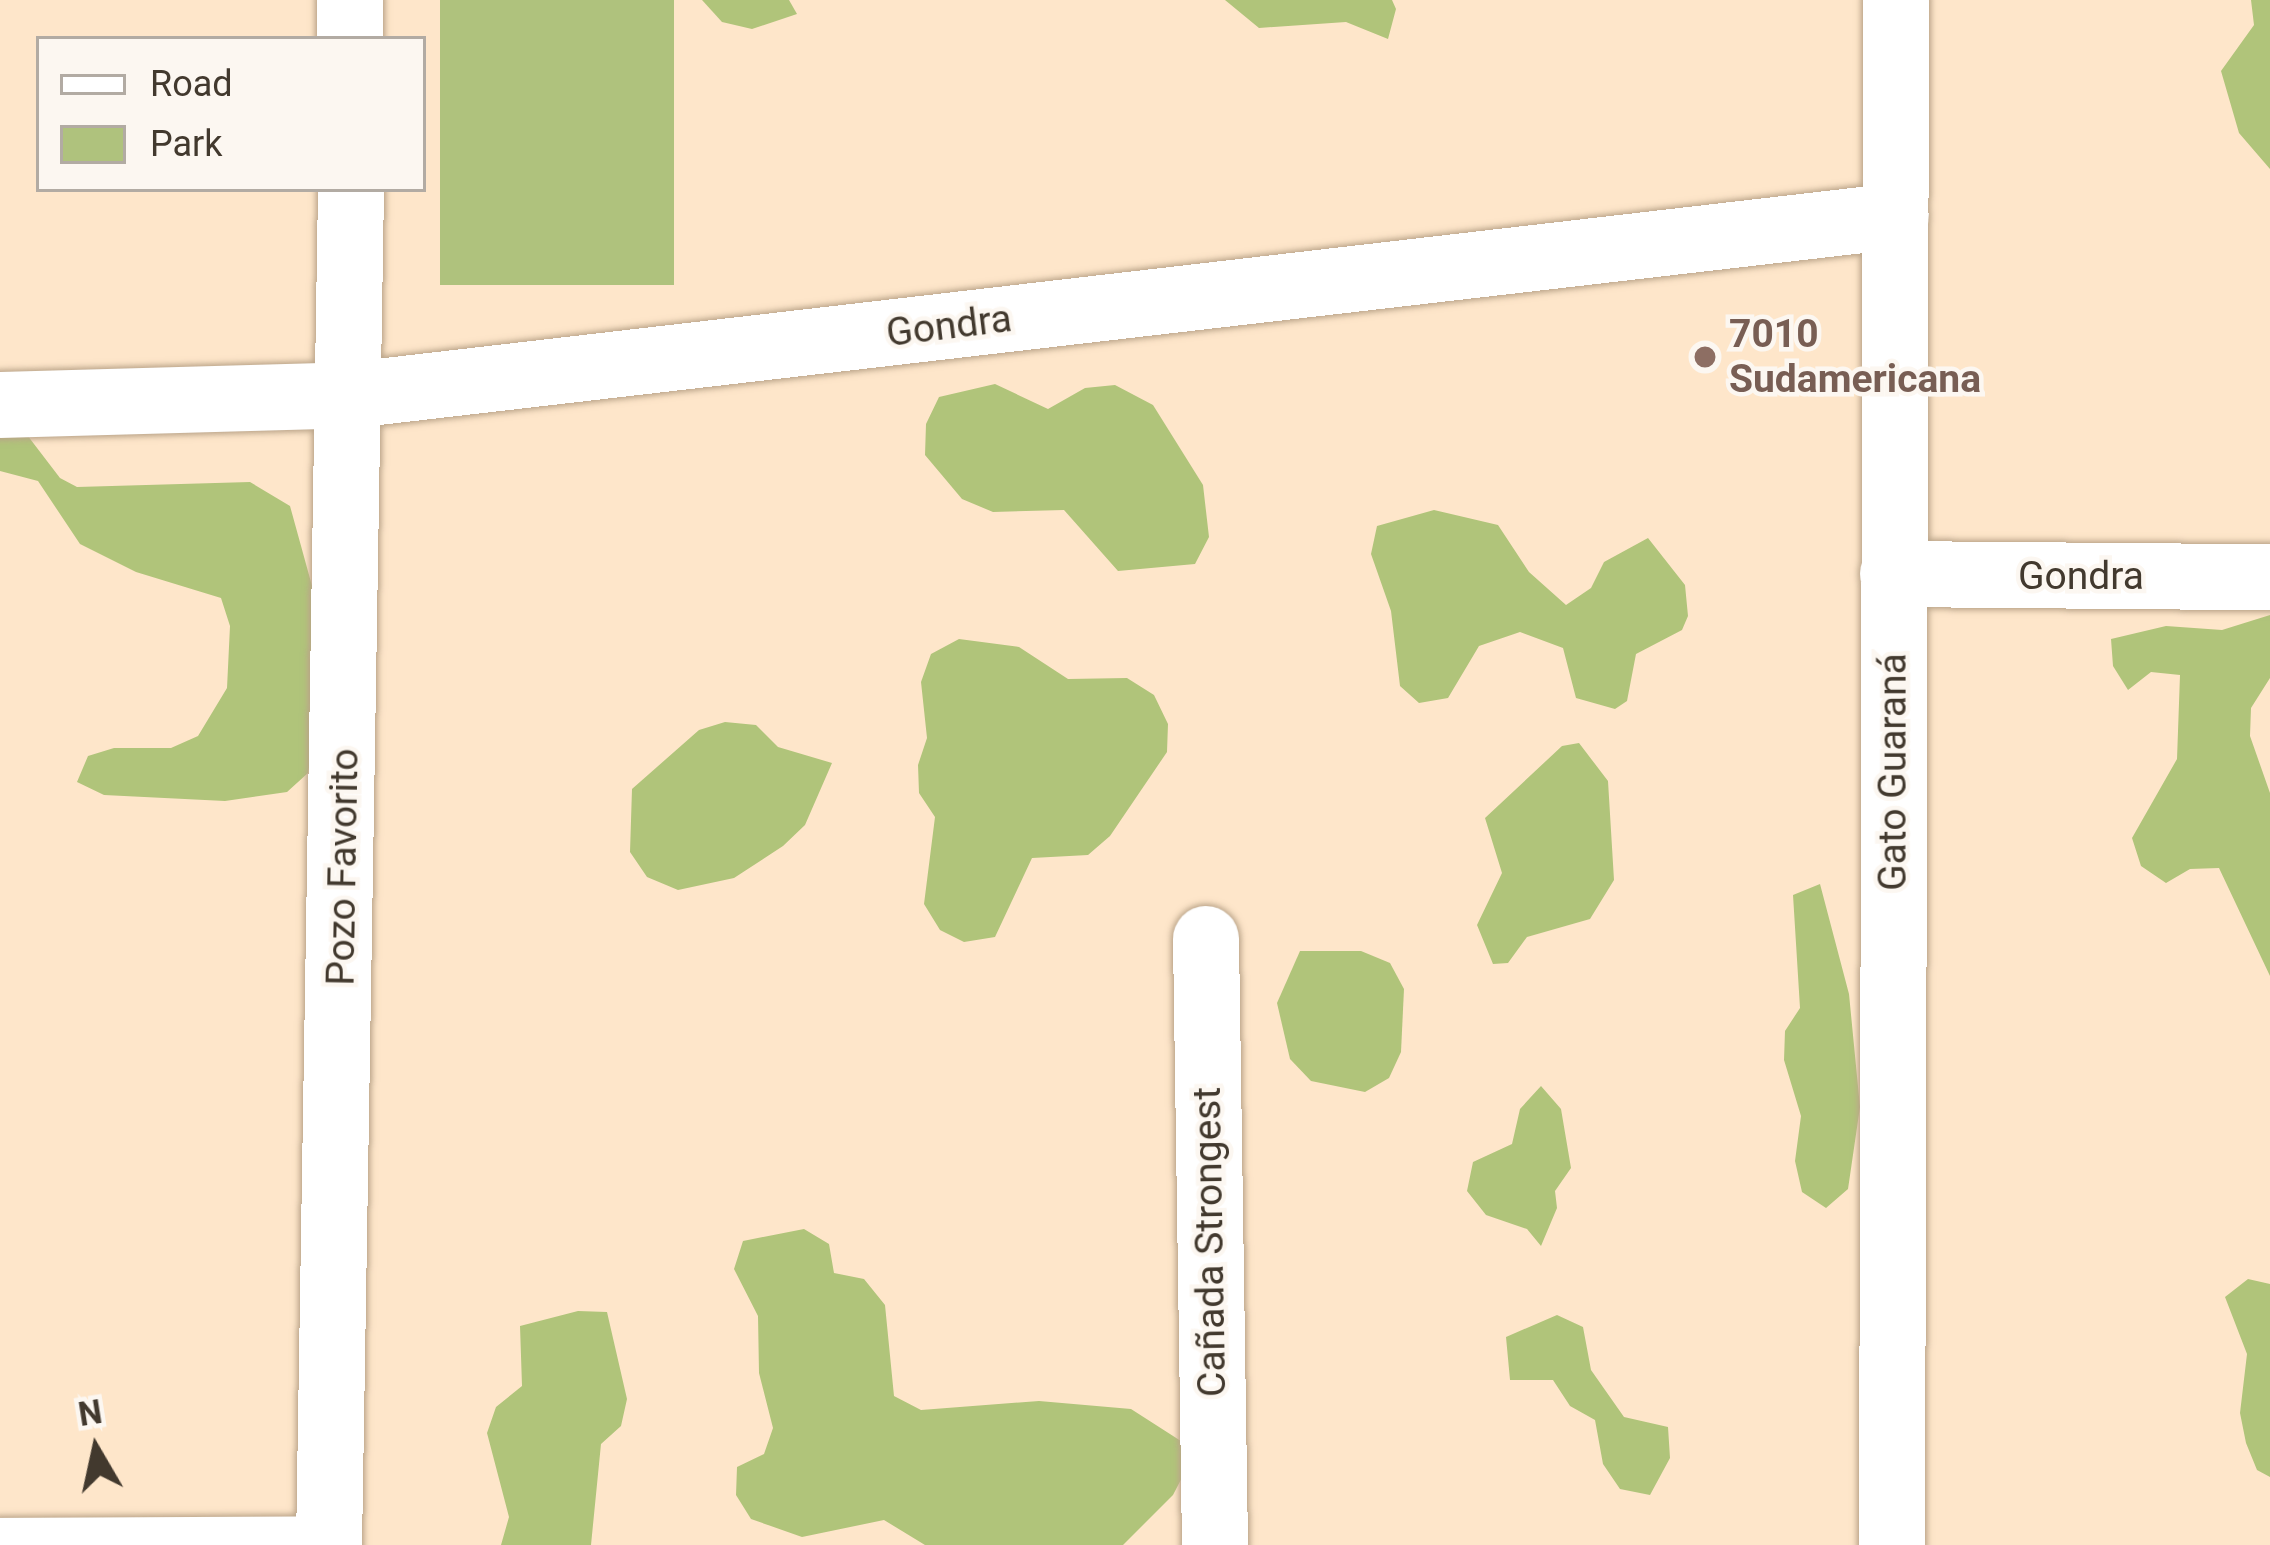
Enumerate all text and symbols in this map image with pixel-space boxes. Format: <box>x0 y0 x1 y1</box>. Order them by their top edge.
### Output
legend <box>36 36 426 192</box>
text: Road <box>150 63 233 105</box>
text: Park <box>150 123 223 165</box>
street label: Gondra <box>884 295 1014 357</box>
place label: 7010 Sudamericana <box>1729 312 1981 403</box>
marker: 7010 Sudamericana <box>1692 344 1718 370</box>
street label: Gondra <box>2018 553 2144 599</box>
street label: Gato Guaraná <box>1870 653 1916 891</box>
street label: Pozo Favorito <box>318 748 368 986</box>
street label: Cañada Strongest <box>1184 1087 1236 1397</box>
north arrow <box>36 1389 156 1509</box>
text: N <box>76 1392 105 1434</box>

